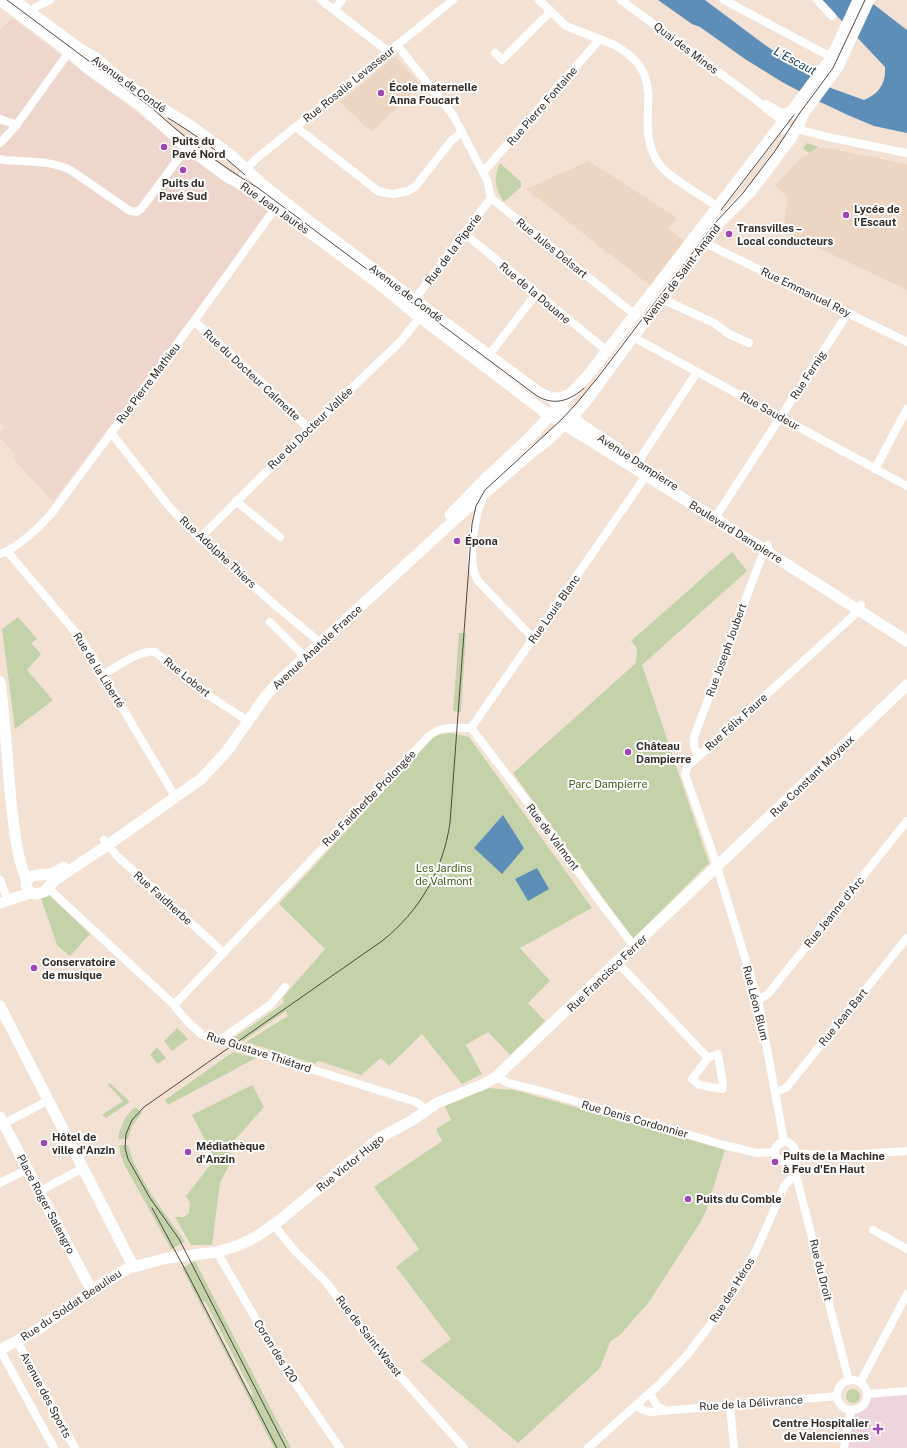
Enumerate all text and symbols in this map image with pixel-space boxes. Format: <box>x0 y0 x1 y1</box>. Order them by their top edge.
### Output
street label: Quai des Mines <box>651 20 721 76</box>
street label: Rue Rosalie Levasseur <box>301 43 397 125</box>
water label: L'Escaut <box>771 44 819 78</box>
street label: Avenue de Condé <box>90 53 168 115</box>
street label: Rue Pierre Fontaine <box>505 64 579 148</box>
place label: École maternelle Anna Foucart <box>389 80 477 106</box>
marker: École maternelle Anna Foucart <box>376 88 386 98</box>
place label: Puits du Pavé Nord <box>172 135 225 160</box>
marker: Puits du Pavé Nord <box>159 142 169 152</box>
marker: Puits du Pavé Sud <box>178 165 188 175</box>
place label: Puits du Pavé Sud <box>159 177 207 202</box>
street label: Rue Jean Jaurès <box>238 180 312 236</box>
place label: Lycée de l'Escaut <box>854 203 900 228</box>
marker: Lycée de l'Escaut <box>841 210 851 220</box>
street label: Rue de la Piperie <box>422 211 484 287</box>
street label: Rue Jules Delsart <box>514 216 590 280</box>
street label: Avenue de Saint-Amand <box>639 222 723 326</box>
place label: Transvilles – Local conducteurs <box>737 222 834 247</box>
marker: Transvilles – Local conducteurs <box>724 229 734 239</box>
street label: Rue de la Douane <box>497 260 573 326</box>
street label: Avenue de Condé <box>367 262 445 324</box>
street label: Rue Emmanuel Rey <box>759 265 853 319</box>
street label: Rue du Docteur Calmette <box>201 327 303 423</box>
street label: Rue Pierre Mathieu <box>114 341 182 425</box>
street label: Rue Fernig <box>788 348 828 401</box>
street label: Rue du Docteur Vallée <box>265 384 355 472</box>
street label: Rue Saudeur <box>738 390 802 432</box>
street label: Avenue Dampierre <box>595 431 681 493</box>
street label: Boulevard Dampierre <box>687 498 785 566</box>
street label: Rue Adolphe Thiers <box>177 514 259 591</box>
place label: Épona <box>465 534 498 547</box>
marker: Épona <box>452 536 462 546</box>
street label: Rue Louis Blanc <box>526 572 582 646</box>
street label: Avenue Anatole France <box>270 602 364 692</box>
street label: Rue Joseph Joubert <box>704 602 748 698</box>
street label: Rue de la Liberté <box>71 630 127 710</box>
street label: Rue Lobert <box>161 655 213 699</box>
street label: Rue Félix Faure <box>702 691 770 753</box>
street label: Rue Constant Moyaux <box>768 733 856 819</box>
place label: Château Dampierre <box>636 740 691 765</box>
street label: Rue Faidherbe Prolongée <box>320 747 418 849</box>
marker: Château Dampierre <box>623 747 633 757</box>
park label: Parc Dampierre <box>568 778 648 790</box>
street label: Rue de Valmont <box>524 801 582 873</box>
park label: Les Jardins de Valmont <box>415 862 473 887</box>
street label: Rue Faidherbe <box>131 869 195 927</box>
street label: Rue Jeanne d'Arc <box>802 874 866 950</box>
street label: Rue Francisco Ferrer <box>565 932 649 1014</box>
place label: Conservatoire de musique <box>42 956 116 981</box>
marker: Conservatoire de musique <box>29 963 39 973</box>
street label: Rue Léon Blum <box>741 964 771 1042</box>
street label: Rue Jean Bart <box>816 986 870 1048</box>
street label: Rue Gustave Thiétard <box>205 1029 313 1075</box>
street label: Rue Denis Cordonnier <box>580 1098 690 1140</box>
place label: Hôtel de ville d'Anzin <box>52 1131 115 1156</box>
street label: Rue Victor Hugo <box>314 1132 386 1194</box>
marker: Hôtel de ville d'Anzin <box>39 1138 49 1148</box>
place label: Médiathèque d'Anzin <box>196 1140 265 1165</box>
marker: Médiathèque d'Anzin <box>183 1147 193 1157</box>
place label: Puits de la Machine à Feu d'En Haut <box>783 1150 885 1175</box>
street label: Place Roger Salengro <box>15 1152 77 1256</box>
marker: Puits de la Machine à Feu d'En Haut <box>770 1157 780 1167</box>
place label: Puits du Comble <box>696 1193 782 1205</box>
marker: Puits du Comble <box>683 1194 693 1204</box>
street label: Rue du Droit <box>808 1238 834 1302</box>
street label: Rue des Héros <box>707 1255 757 1325</box>
street label: Rue du Soldat Beaulieu <box>18 1267 124 1343</box>
street label: Rue de Saint-Waast <box>334 1293 404 1379</box>
street label: Coron des 120 <box>252 1317 300 1385</box>
street label: Avenue des Sports <box>18 1350 74 1440</box>
street label: Rue de la Délivrance <box>699 1393 803 1413</box>
place label: Centre Hospitalier de Valenciennes <box>772 1417 869 1442</box>
marker: Centre Hospitalier de Valenciennes <box>872 1423 884 1435</box>

